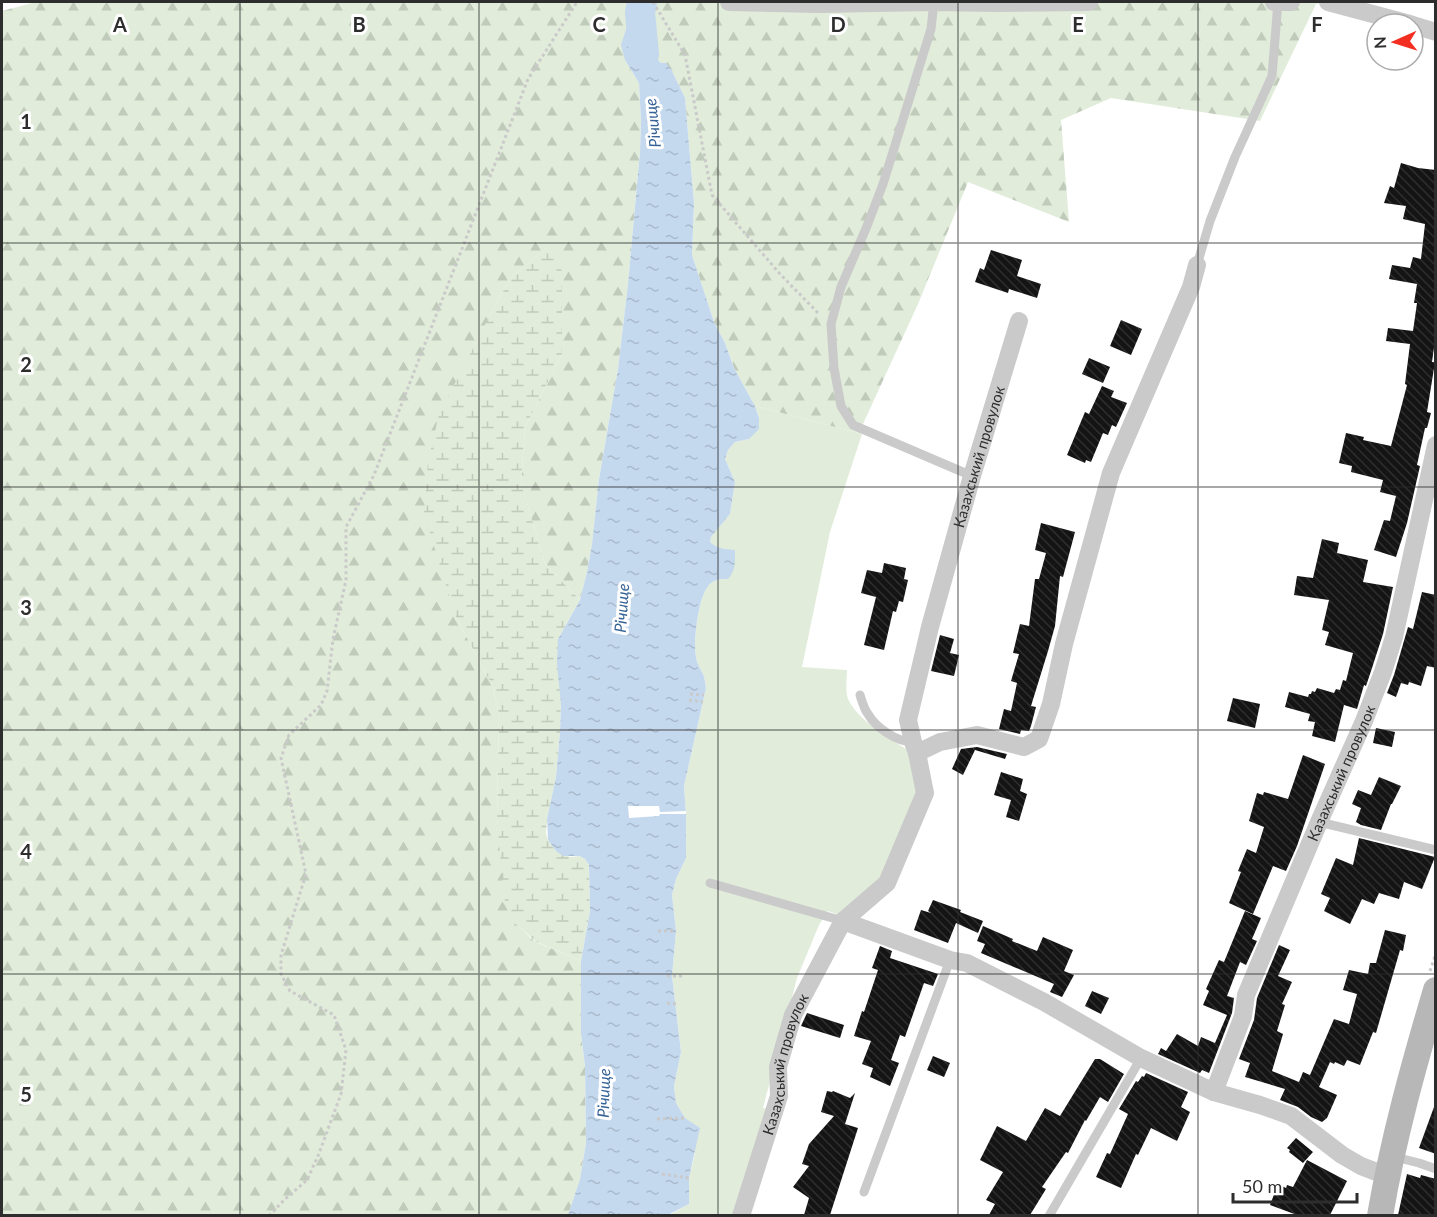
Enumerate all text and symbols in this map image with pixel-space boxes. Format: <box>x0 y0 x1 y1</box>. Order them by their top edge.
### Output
text: A <box>112 12 127 36</box>
text: B <box>352 12 366 36</box>
text: C <box>592 12 606 36</box>
text: D <box>830 12 846 36</box>
text: E <box>1072 12 1084 36</box>
text: F <box>1311 12 1323 36</box>
north arrow <box>1365 12 1425 72</box>
text: N <box>1370 36 1389 49</box>
water label: Річище <box>640 97 664 149</box>
text: 1 <box>20 109 32 133</box>
text: 2 <box>20 352 32 376</box>
street label: Казахський провулок <box>949 383 1008 530</box>
water label: Річище <box>610 582 632 633</box>
text: 3 <box>20 595 32 619</box>
street label: Казахський провулок <box>1303 702 1378 844</box>
text: 4 <box>20 839 32 863</box>
street label: Казахський провулок <box>758 990 812 1137</box>
water label: Річище <box>593 1068 613 1118</box>
text: 5 <box>20 1082 32 1106</box>
scale bar <box>1233 1166 1358 1204</box>
text: 50 m <box>1242 1175 1282 1197</box>

